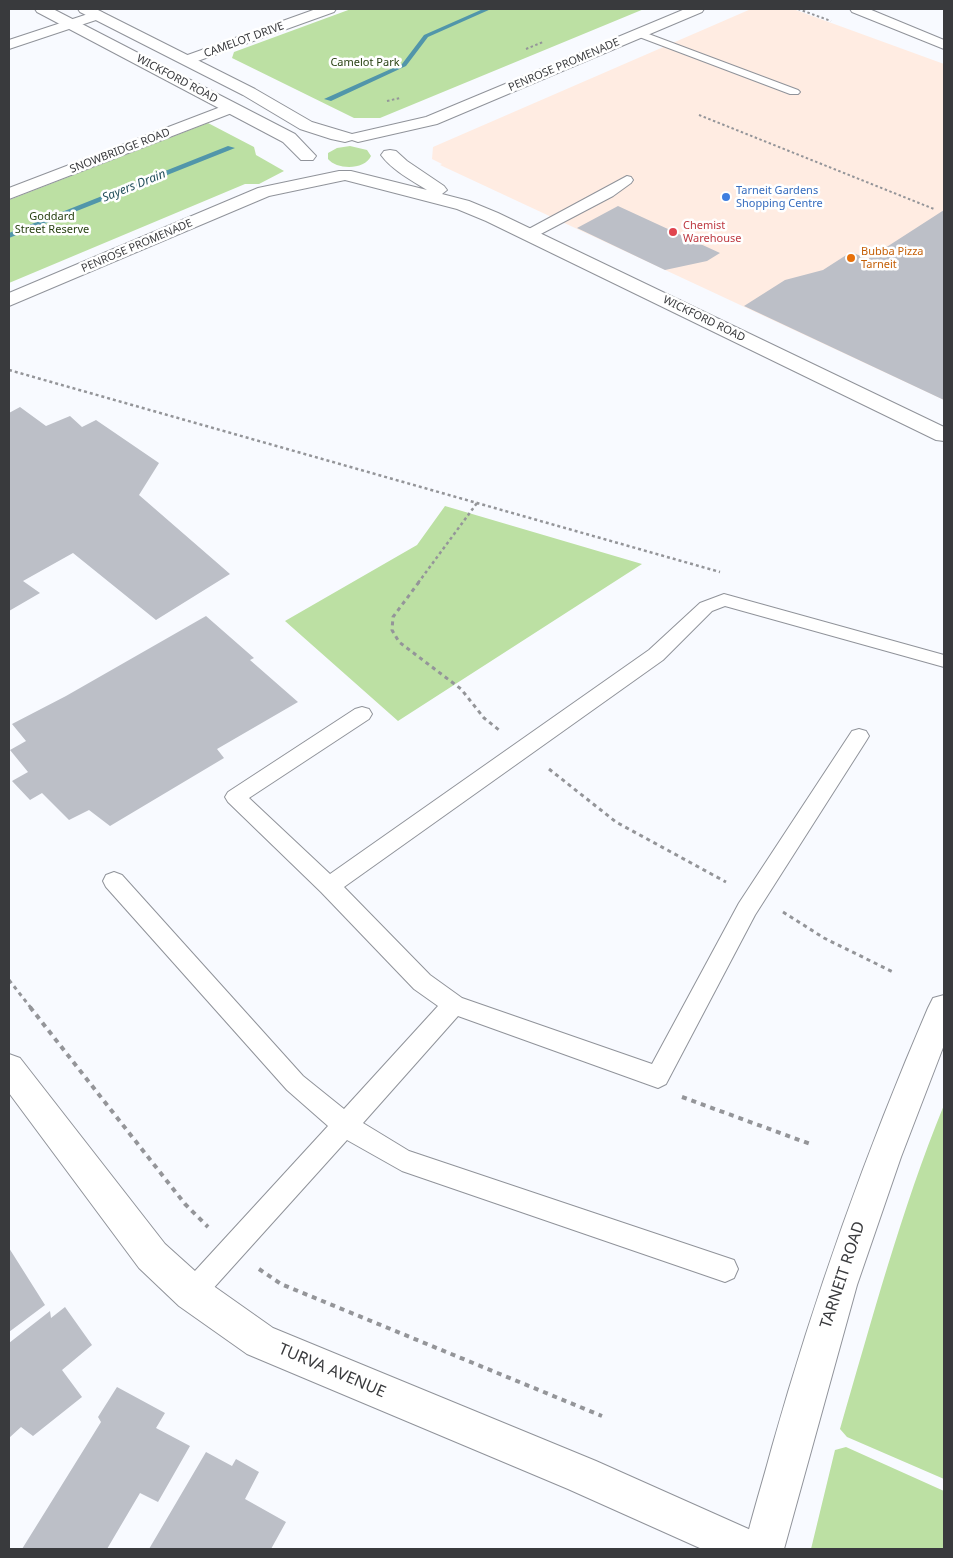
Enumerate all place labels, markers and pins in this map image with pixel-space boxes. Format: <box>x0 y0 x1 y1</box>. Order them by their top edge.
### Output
place label: Tarneit Gardens Shopping Centre <box>736 184 823 210</box>
marker: Tarneit Gardens Shopping Centre <box>720 191 732 203</box>
place label: Chemist Warehouse <box>683 219 741 245</box>
marker: Chemist Warehouse <box>667 226 679 238</box>
place label: Bubba Pizza Tarneit <box>861 245 924 271</box>
marker: Bubba Pizza Tarneit <box>845 252 857 264</box>

